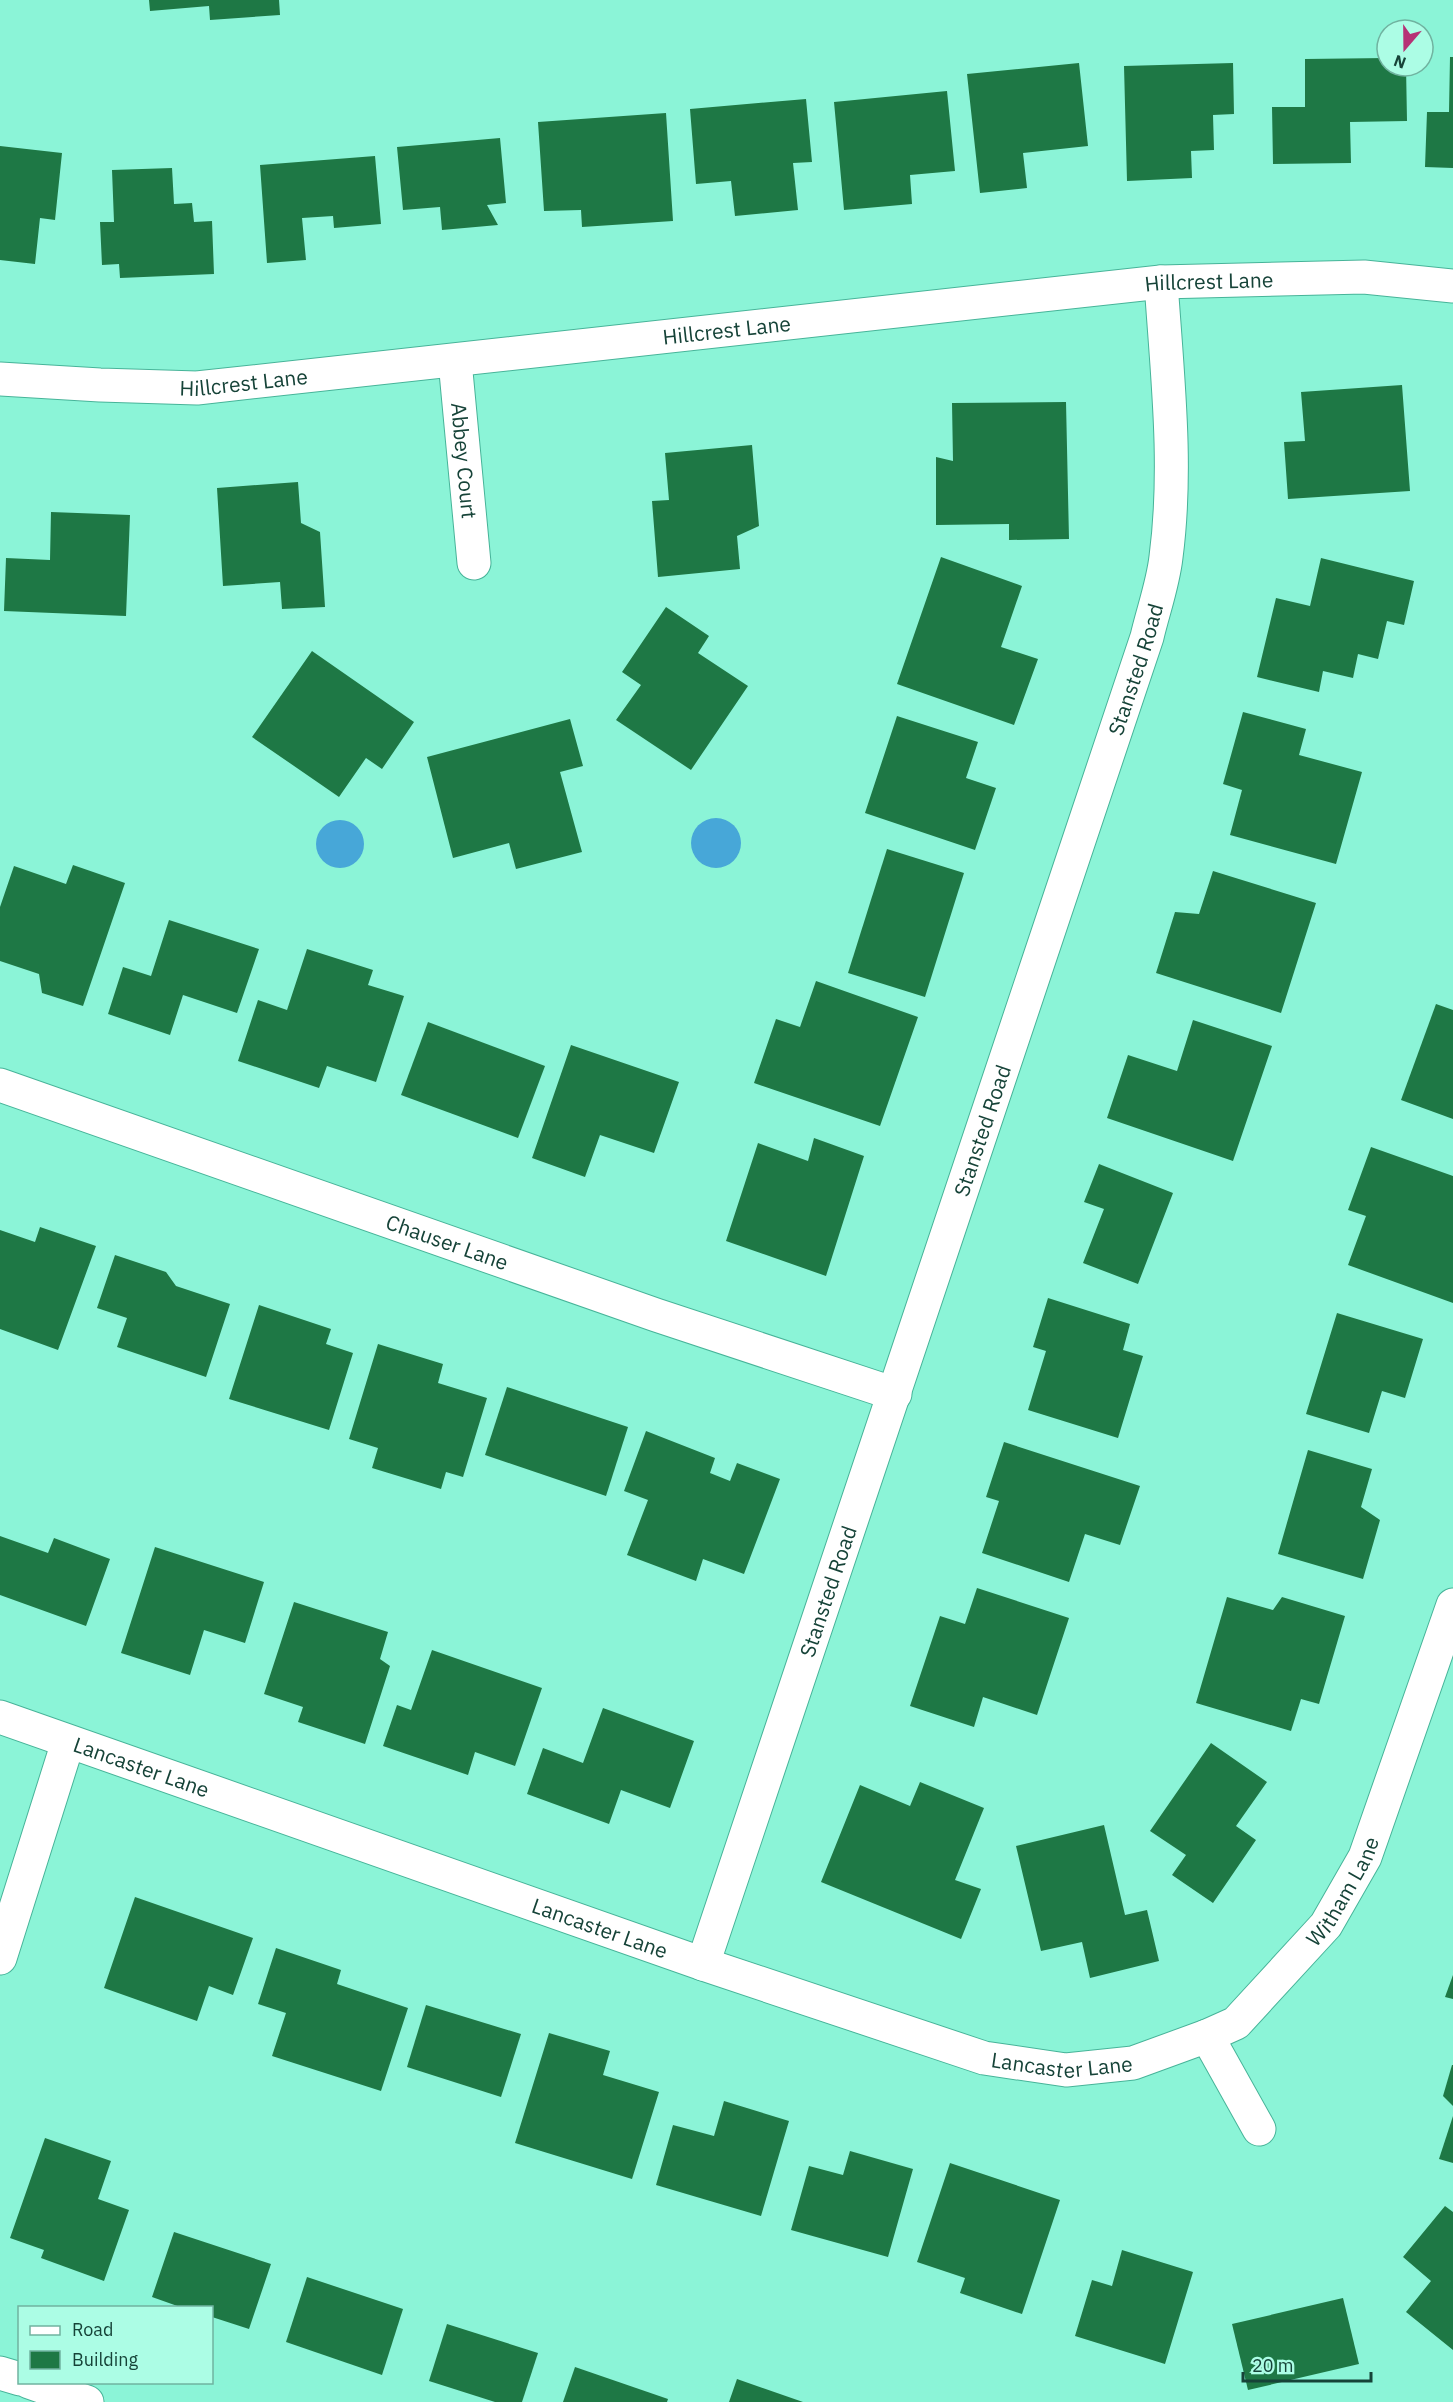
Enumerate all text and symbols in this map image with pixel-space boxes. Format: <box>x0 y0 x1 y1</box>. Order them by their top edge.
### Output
north arrow <box>1375 18 1435 78</box>
text: N <box>1391 51 1409 73</box>
street label: Hillcrest Lane <box>1143 265 1274 298</box>
street label: Hillcrest Lane <box>661 309 792 351</box>
street label: Hillcrest Lane <box>179 362 309 402</box>
street label: Abbey Court <box>445 401 484 520</box>
street label: Stansted Road <box>1101 600 1169 739</box>
street label: Stansted Road <box>947 1061 1017 1200</box>
street label: Chauser Lane <box>382 1207 512 1276</box>
street label: Stansted Road <box>793 1522 863 1661</box>
street label: Lancaster Lane <box>70 1730 213 1804</box>
street label: Witham Lane <box>1300 1833 1385 1952</box>
street label: Lancaster Lane <box>528 1891 672 1965</box>
street label: Lancaster Lane <box>989 2045 1134 2084</box>
legend <box>18 2306 213 2384</box>
text: Road <box>72 2318 113 2341</box>
scale bar <box>1243 2345 1370 2383</box>
text: Building <box>72 2348 139 2371</box>
text: 20 m <box>1252 2354 1294 2377</box>

